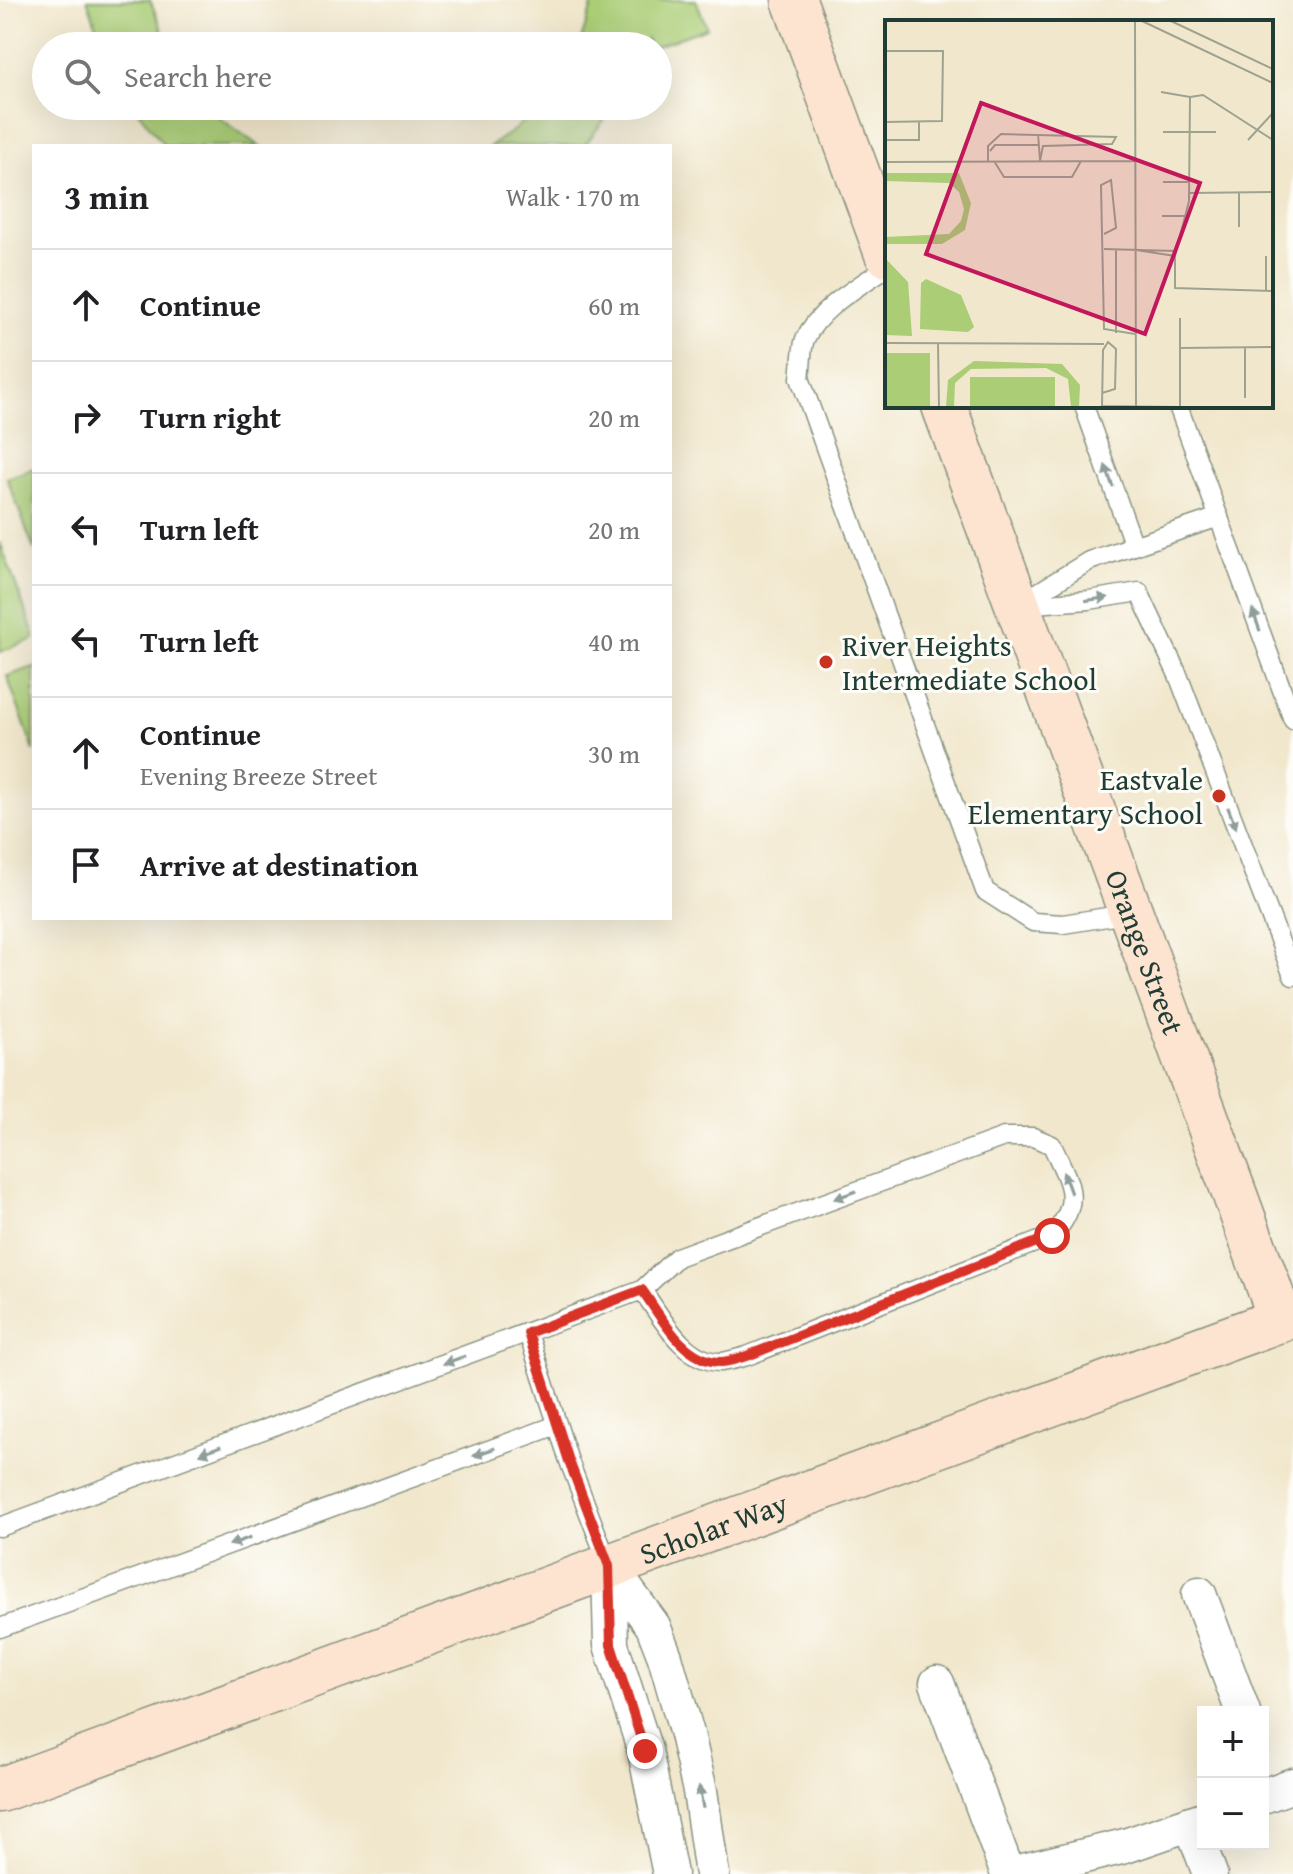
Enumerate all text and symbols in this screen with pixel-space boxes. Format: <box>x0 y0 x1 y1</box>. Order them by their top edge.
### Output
inset map <box>885 20 1273 408</box>
search box <box>32 32 672 120</box>
icon: search <box>60 54 104 98</box>
text: Search here <box>124 54 272 98</box>
text: 3 min <box>64 172 149 221</box>
text: Walk · 170 m <box>506 177 640 216</box>
icon: ahead <box>64 283 108 327</box>
text: Continue <box>140 283 261 327</box>
text: 60 m <box>588 286 640 325</box>
icon: right <box>64 395 108 439</box>
text: Turn right <box>140 395 281 439</box>
text: 20 m <box>588 398 640 437</box>
one-way arrow <box>1102 464 1115 488</box>
icon: left <box>64 507 108 551</box>
text: Turn left <box>140 507 259 551</box>
text: 20 m <box>588 510 640 549</box>
one-way arrow <box>1085 592 1110 605</box>
one-way arrow <box>1250 608 1262 632</box>
icon: left <box>64 619 108 663</box>
text: Turn left <box>140 619 259 663</box>
text: 40 m <box>588 622 640 661</box>
place label: River Heights Intermediate School <box>842 623 1097 701</box>
marker: River Heights Intermediate School <box>817 653 835 671</box>
text: Continue <box>140 712 261 756</box>
icon: ahead <box>64 731 108 775</box>
text: 30 m <box>588 734 640 773</box>
text: Evening Breeze Street <box>140 756 377 795</box>
place label: Eastvale Elementary School <box>968 757 1203 835</box>
marker: Eastvale Elementary School <box>1210 787 1228 805</box>
one-way arrow <box>1226 806 1239 830</box>
icon: arrive <box>64 843 108 887</box>
text: Arrive at destination <box>140 843 418 887</box>
street label: Orange Street <box>1095 863 1196 1041</box>
one-way arrow <box>1061 1171 1073 1195</box>
one-way arrow <box>833 1190 857 1202</box>
route start <box>1034 1218 1070 1254</box>
one-way arrow <box>442 1354 466 1367</box>
one-way arrow <box>198 1444 222 1457</box>
one-way arrow <box>472 1446 496 1458</box>
street label: Scholar Way <box>633 1481 794 1575</box>
one-way arrow <box>228 1535 252 1548</box>
map controls <box>1197 1706 1269 1850</box>
button: + <box>1197 1706 1269 1778</box>
route end <box>627 1733 663 1769</box>
button: − <box>1197 1778 1269 1850</box>
one-way arrow <box>694 1784 706 1809</box>

